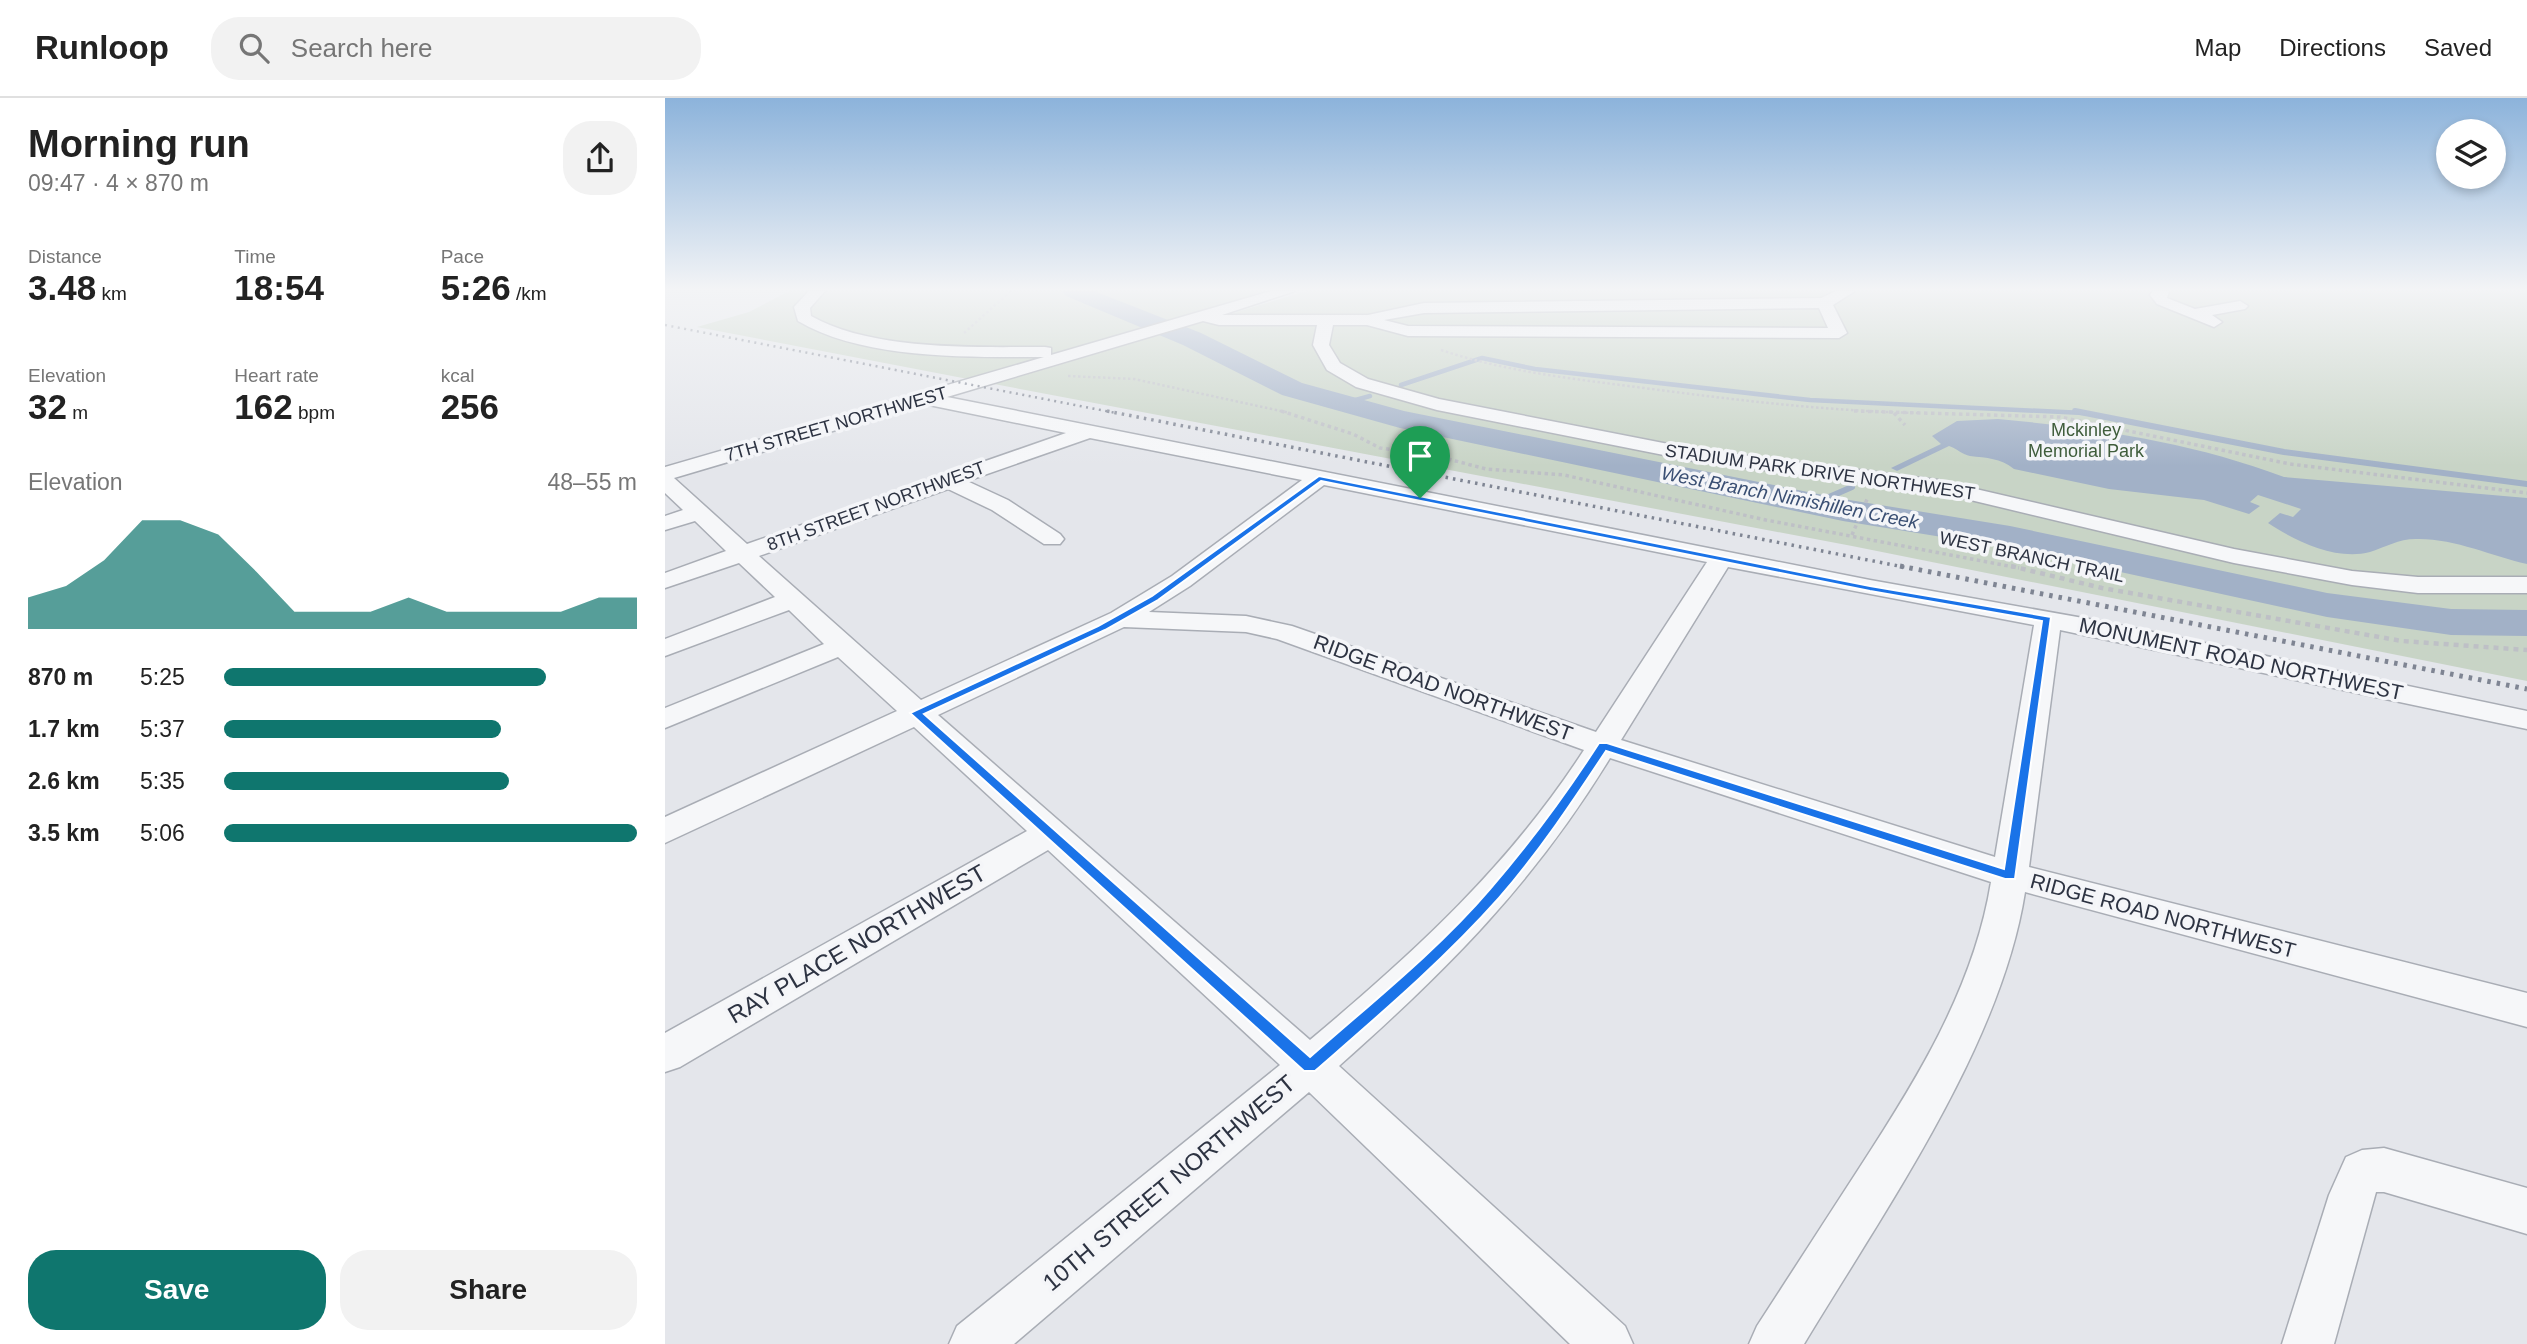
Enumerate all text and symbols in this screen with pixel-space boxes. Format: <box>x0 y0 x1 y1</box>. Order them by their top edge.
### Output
search box <box>211 17 701 80</box>
text: Runloop <box>35 29 169 66</box>
icon: search <box>235 29 273 67</box>
text: Search here <box>291 33 432 63</box>
text: Map <box>2195 34 2241 61</box>
text: Directions <box>2279 34 2386 61</box>
text: Saved <box>2424 34 2492 61</box>
map controls <box>2436 119 2506 189</box>
button: layers <box>2436 119 2506 189</box>
button: share <box>563 121 637 195</box>
text: Morning run <box>28 123 250 165</box>
text: 09:47 · 4 × 870 m <box>28 170 209 196</box>
text: Distance <box>28 246 102 267</box>
text: Time <box>234 246 276 267</box>
text: Pace <box>441 246 484 267</box>
text: 3.48 <box>28 268 96 307</box>
text: 18:54 <box>234 268 324 307</box>
text: 5:26 <box>441 268 511 307</box>
text: km <box>96 283 127 304</box>
text: /km <box>511 283 547 304</box>
text: Elevation <box>28 365 106 386</box>
text: Heart rate <box>234 365 319 386</box>
text: kcal <box>441 365 474 386</box>
street label: 7TH STREET NORTHWEST <box>723 383 949 465</box>
text: 32 <box>28 387 67 426</box>
text: 162 <box>234 387 293 426</box>
text: 256 <box>441 387 499 426</box>
text: m <box>67 402 88 423</box>
text: bpm <box>293 402 335 423</box>
park label: Mckinley Memorial Park <box>2028 420 2145 461</box>
pin <box>1390 426 1450 498</box>
icon: arrive <box>1401 437 1439 475</box>
street label: STADIUM PARK DRIVE NORTHWEST <box>1664 440 1976 504</box>
street label: 8TH STREET NORTHWEST <box>764 457 988 555</box>
water label: West Branch Nimishillen Creek <box>1660 462 1922 533</box>
text: Elevation <box>28 469 123 495</box>
text: 48–55 m <box>547 469 637 495</box>
street label: WEST BRANCH TRAIL <box>1938 528 2126 586</box>
street label: MONUMENT ROAD NORTHWEST <box>2077 613 2405 704</box>
street label: RIDGE ROAD NORTHWEST <box>1311 630 1576 745</box>
text: 870 m <box>28 664 93 690</box>
text: 5:25 <box>140 664 185 690</box>
text: 1.7 km <box>28 716 100 742</box>
text: 5:37 <box>140 716 185 742</box>
text: 2.6 km <box>28 768 100 794</box>
text: 5:35 <box>140 768 185 794</box>
text: 3.5 km <box>28 820 100 846</box>
text: 5:06 <box>140 820 185 846</box>
street label: RAY PLACE NORTHWEST <box>723 858 991 1029</box>
street label: RIDGE ROAD NORTHWEST <box>2028 869 2298 962</box>
street label: 10TH STREET NORTHWEST <box>1037 1069 1300 1296</box>
button: Save <box>28 1250 326 1330</box>
button: Share <box>340 1250 637 1330</box>

